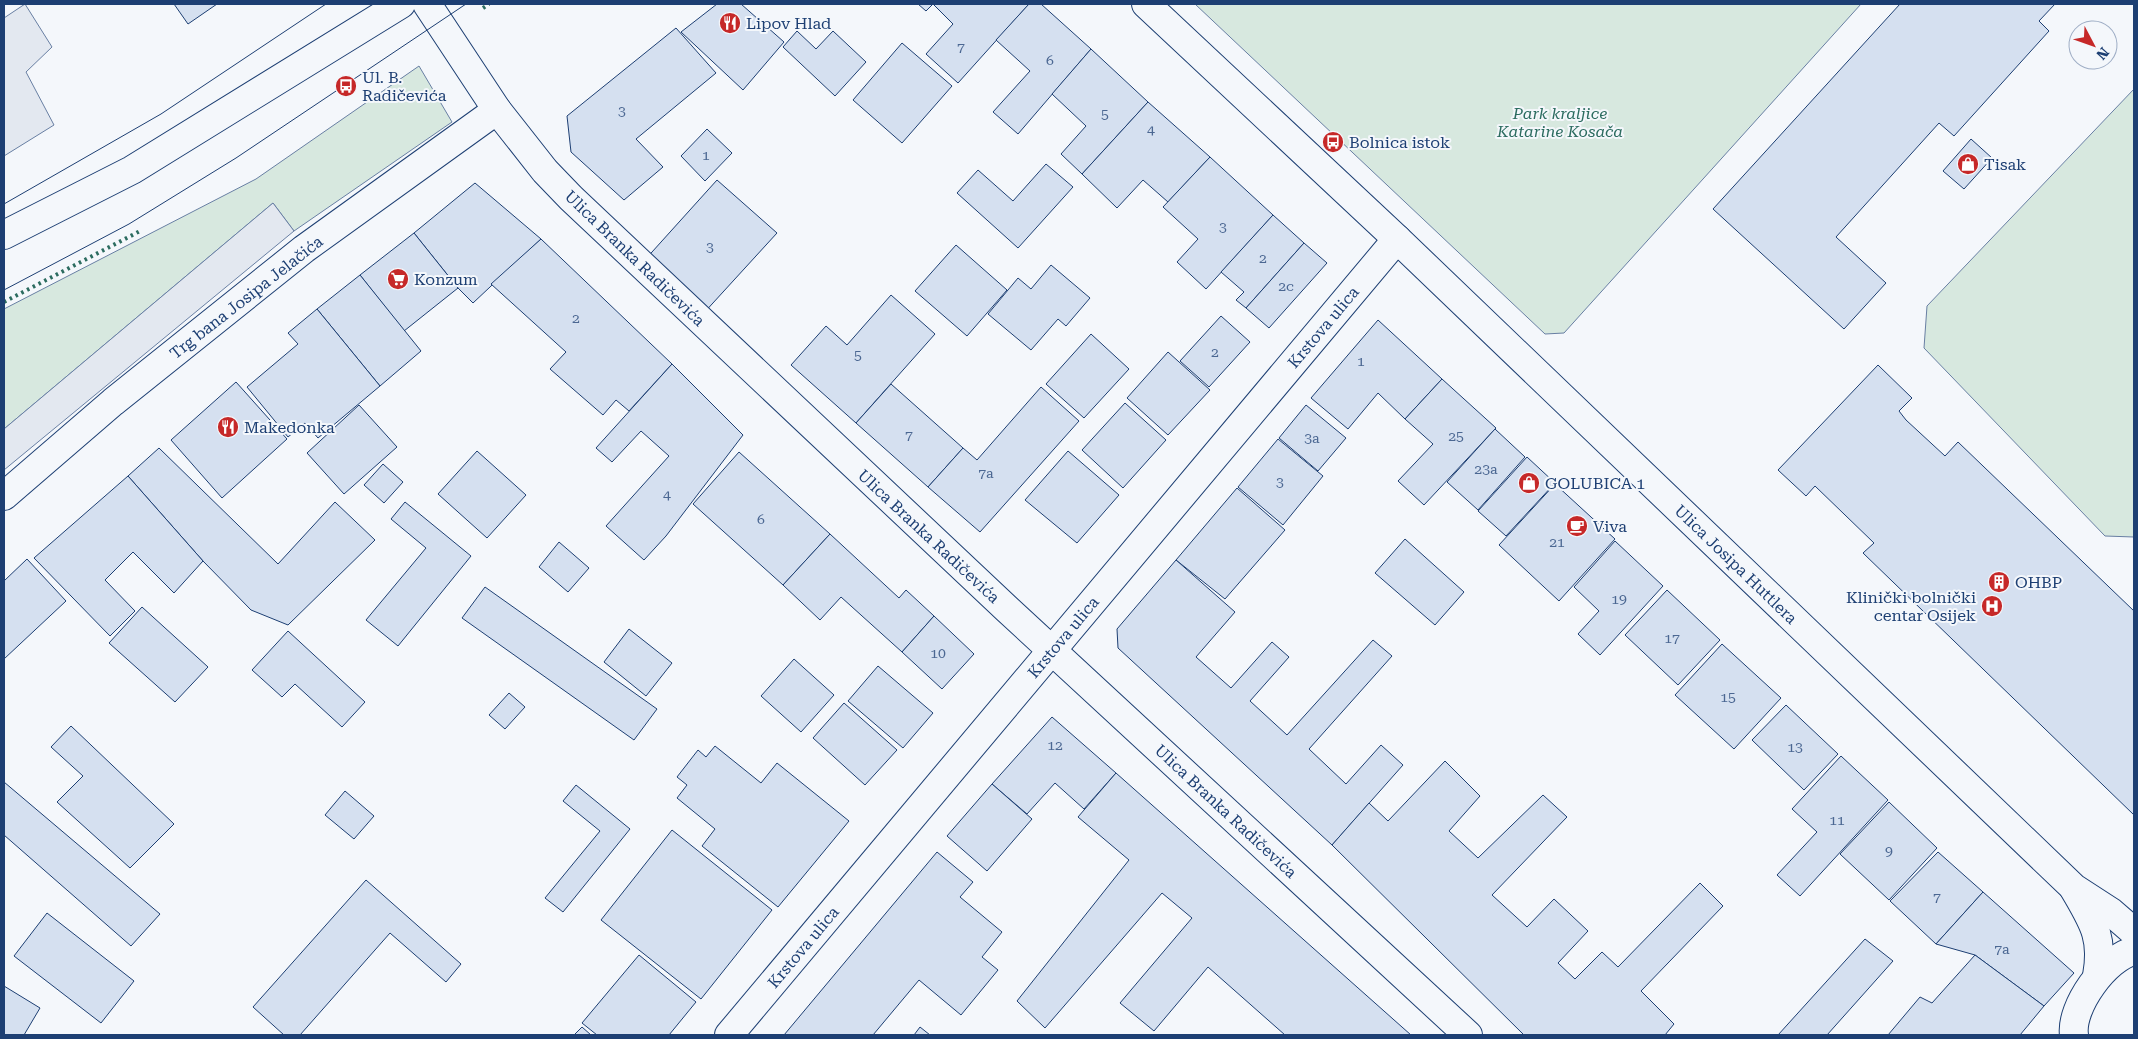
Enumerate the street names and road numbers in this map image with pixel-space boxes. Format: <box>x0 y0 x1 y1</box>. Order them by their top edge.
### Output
street label: Ulica Branka Radičevića <box>561 187 709 330</box>
street label: Trg bana Josipa Jelačića <box>166 232 327 363</box>
street label: Krstova ulica <box>1284 282 1363 372</box>
street label: Ulica Branka Radičevića <box>854 466 1004 607</box>
street label: Ulica Josipa Huttlera <box>1670 501 1801 628</box>
street label: Krstova ulica <box>1024 592 1103 682</box>
street label: Ulica Branka Radičevića <box>1151 741 1301 882</box>
street label: Krstova ulica <box>764 902 843 992</box>

